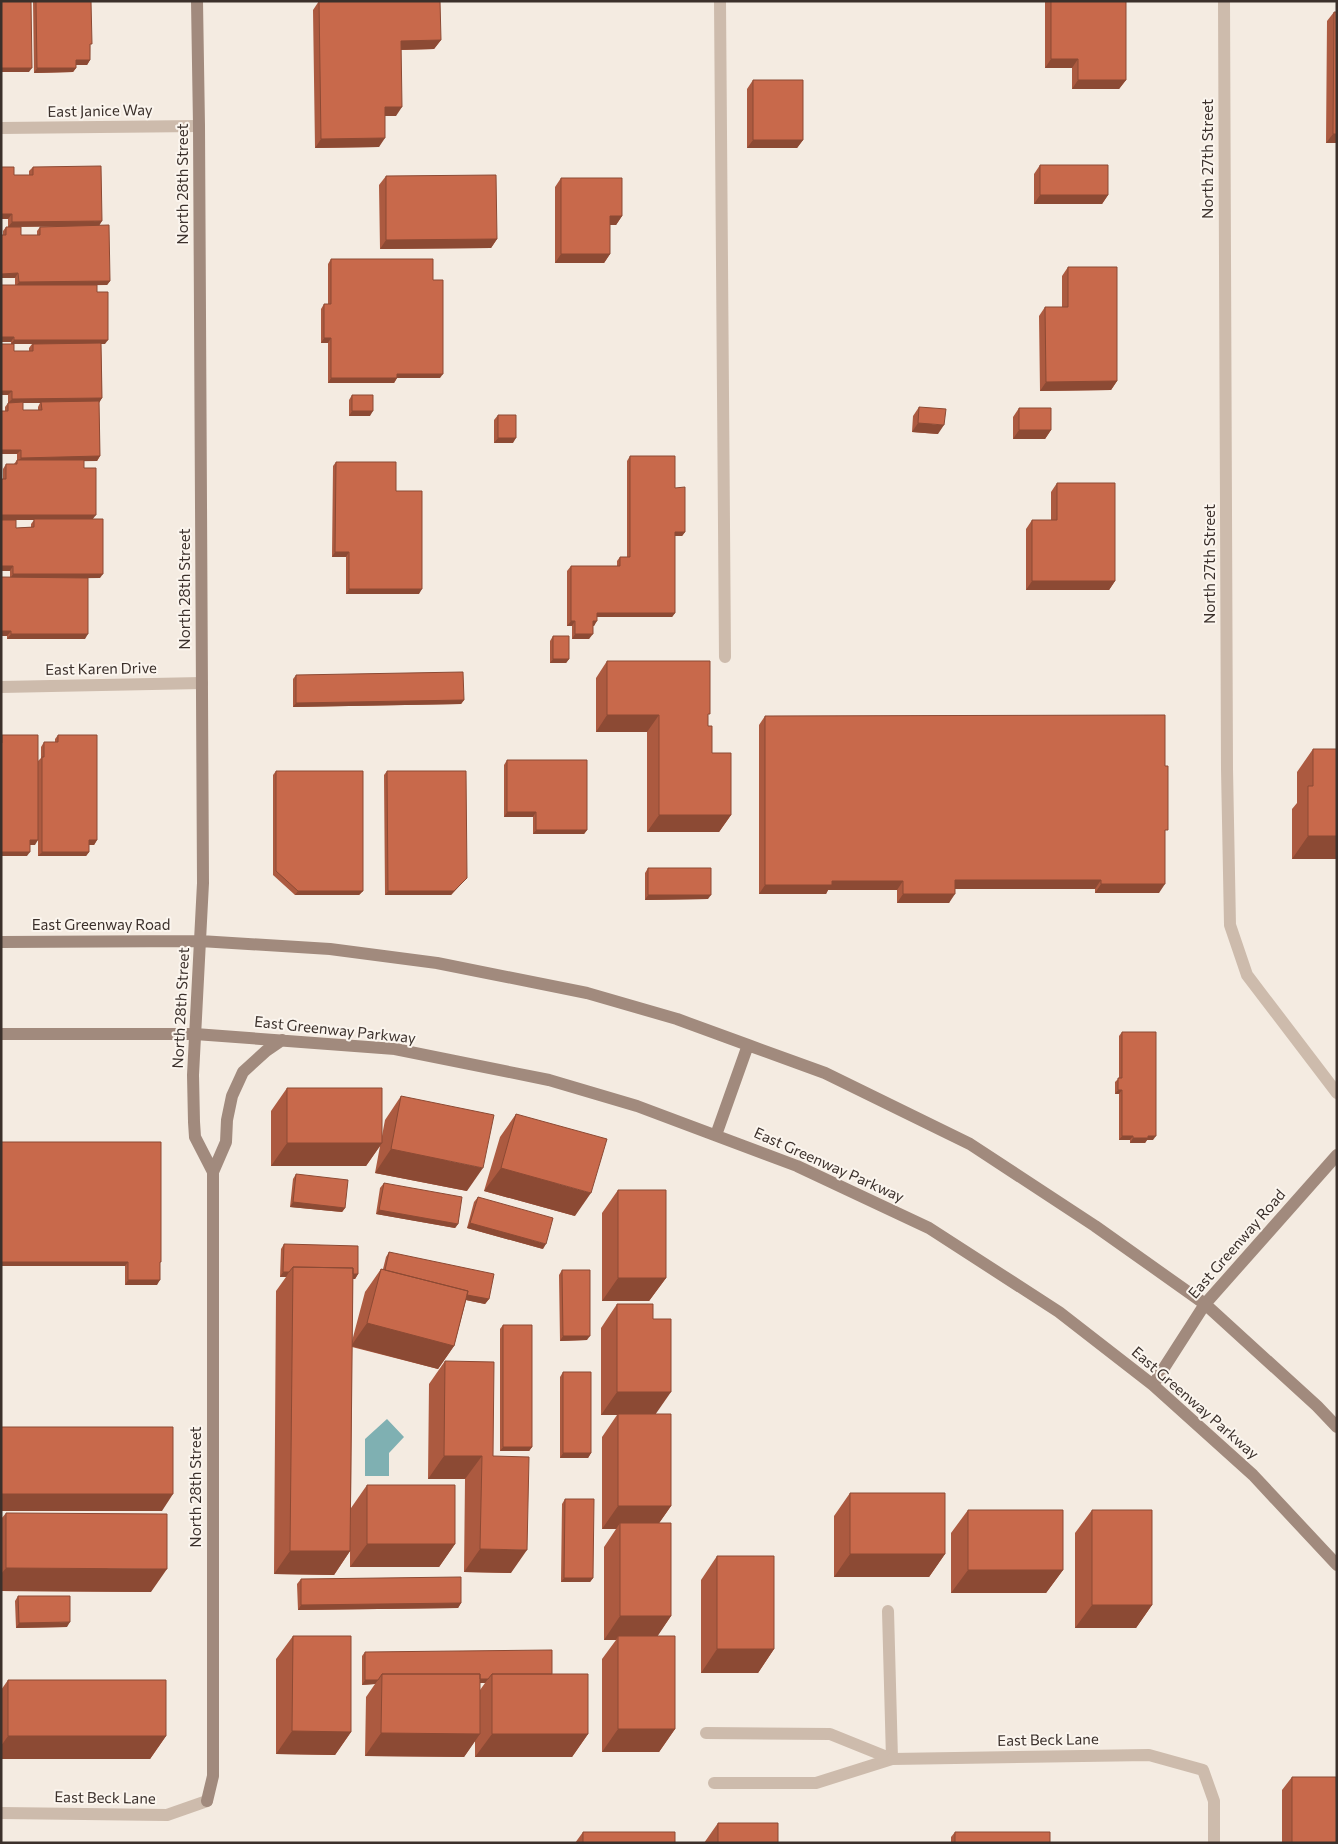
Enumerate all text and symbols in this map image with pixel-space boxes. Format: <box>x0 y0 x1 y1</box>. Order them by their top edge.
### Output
street label: North 27th Street <box>1198 99 1216 219</box>
street label: East Janice Way <box>47 100 153 120</box>
street label: North 28th Street <box>173 123 191 245</box>
street label: North 27th Street <box>1200 504 1218 624</box>
street label: North 28th Street <box>175 528 193 650</box>
street label: East Karen Drive <box>45 658 157 678</box>
street label: East Greenway Road <box>32 915 170 933</box>
street label: North 28th Street <box>168 947 192 1069</box>
street label: East Greenway Parkway <box>253 1012 417 1046</box>
street label: East Greenway Parkway <box>752 1123 907 1205</box>
street label: East Greenway Road <box>1184 1185 1289 1302</box>
street label: East Greenway Parkway <box>1128 1342 1263 1462</box>
street label: North 28th Street <box>186 1426 204 1548</box>
street label: East Beck Lane <box>997 1729 1099 1749</box>
street label: East Beck Lane <box>54 1787 156 1807</box>

